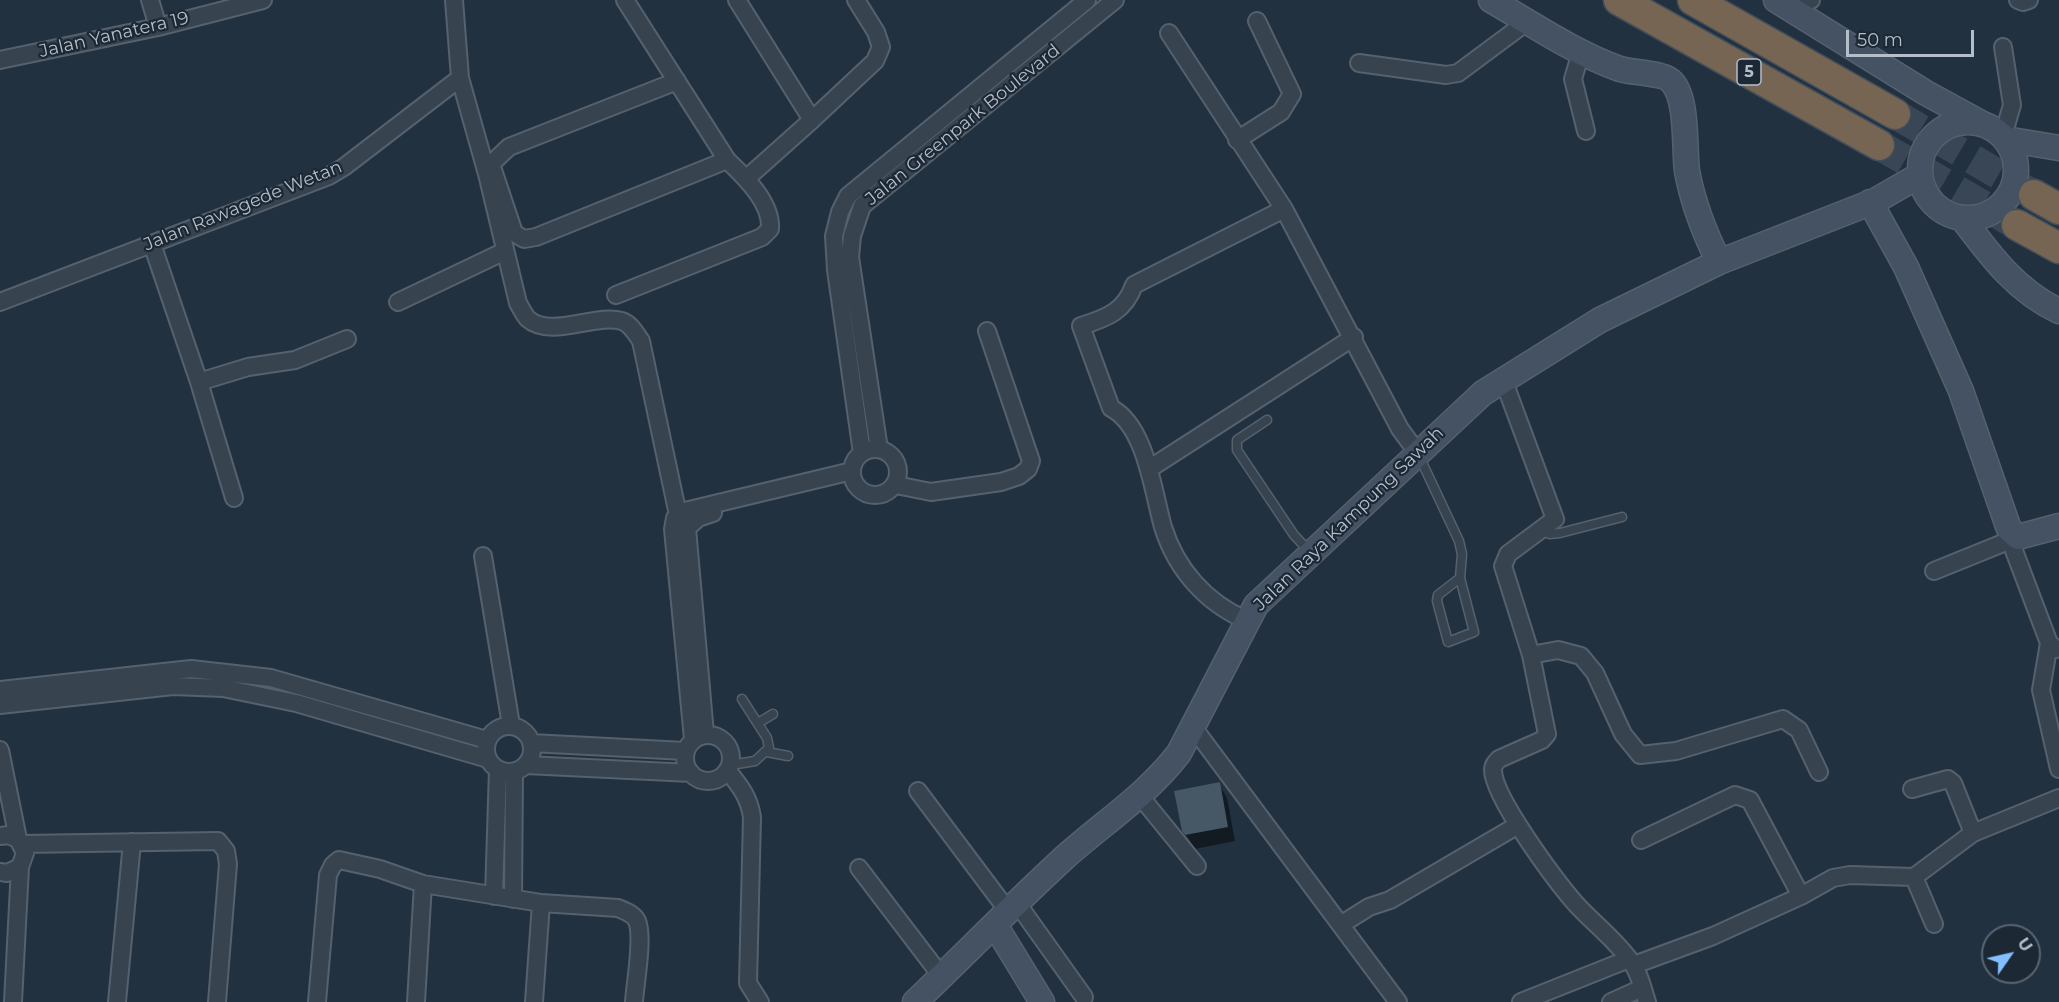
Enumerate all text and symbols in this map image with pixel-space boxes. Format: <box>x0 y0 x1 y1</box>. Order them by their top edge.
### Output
street label: Jalan Yanatera 19 <box>37 7 191 63</box>
scale bar <box>1849 18 1976 56</box>
text: 50 m <box>1857 29 1903 51</box>
street label: Jalan Greenpark Boulevard <box>861 40 1065 210</box>
road number: 5 <box>1737 59 1761 85</box>
street label: Jalan Rawagede Wetan <box>141 156 345 256</box>
street label: Jalan Raya Kampung Sawah <box>1250 422 1448 616</box>
north arrow <box>1981 924 2041 984</box>
text: U <box>2013 934 2036 955</box>

